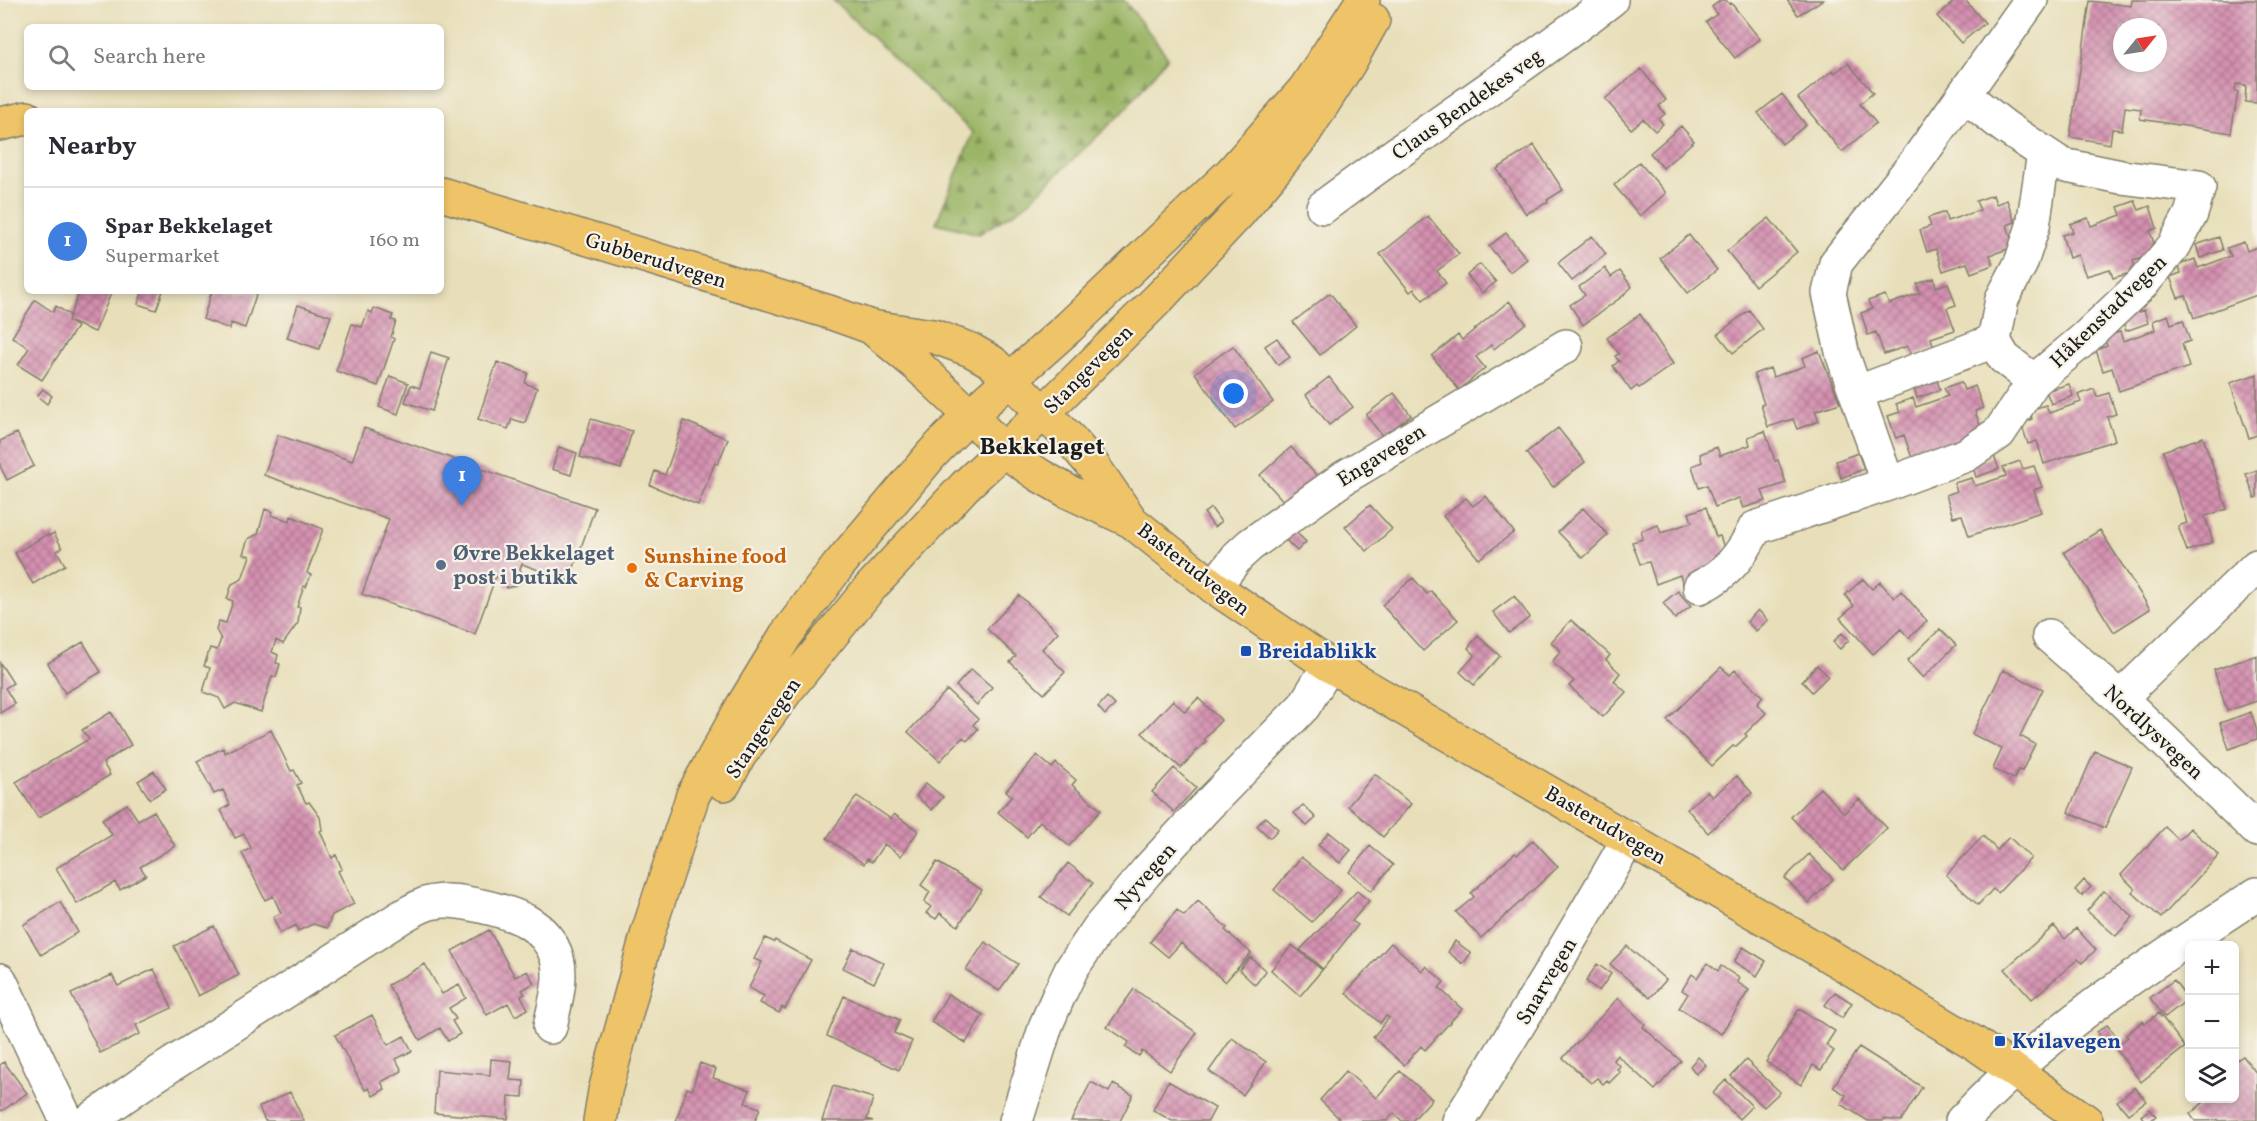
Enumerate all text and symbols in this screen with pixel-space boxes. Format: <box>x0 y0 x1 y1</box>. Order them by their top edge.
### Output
north arrow <box>2113 18 2167 72</box>
search box <box>24 24 444 90</box>
icon: search <box>45 41 78 74</box>
text: Search here <box>93 42 206 73</box>
street label: Claus Bendekes veg <box>1387 42 1549 168</box>
text: Nearby <box>48 129 137 165</box>
text: Spar Bekkelaget <box>105 212 273 243</box>
street label: Gubberudvegen <box>581 226 730 297</box>
text: 1 <box>63 227 72 255</box>
text: 160 m <box>368 227 420 255</box>
text: Supermarket <box>105 243 220 271</box>
street label: Håkenstadvegen <box>2044 249 2174 376</box>
street label: Stangevegen <box>1038 319 1141 422</box>
your location <box>1219 379 1248 408</box>
street label: Engavegen <box>1332 418 1432 495</box>
district label: Bekkelaget <box>979 431 1105 465</box>
pin: 1 <box>442 456 482 506</box>
street label: Basterudvegen <box>1130 517 1256 624</box>
place label: Øvre Bekkelaget post i butikk <box>453 540 615 593</box>
place label: Sunshine food & Carving <box>644 543 787 596</box>
marker: Øvre Bekkelaget post i butikk <box>434 558 448 572</box>
marker: Sunshine food & Carving <box>625 561 639 575</box>
place label: Breidablikk <box>1258 638 1377 667</box>
marker: Breidablikk <box>1239 644 1253 658</box>
street label: Stangevegen <box>720 672 809 785</box>
street label: Nordlysvegen <box>2096 679 2210 787</box>
street label: Basterudvegen <box>1539 780 1671 873</box>
street label: Nyvegen <box>1109 837 1184 917</box>
street label: Snarvegen <box>1510 933 1585 1031</box>
map controls <box>2185 941 2239 1103</box>
button: + <box>2185 941 2239 995</box>
button: − <box>2185 995 2239 1049</box>
place label: Kvilavegen <box>2012 1028 2121 1057</box>
marker: Kvilavegen <box>1993 1034 2007 1048</box>
button: layers <box>2185 1049 2239 1103</box>

